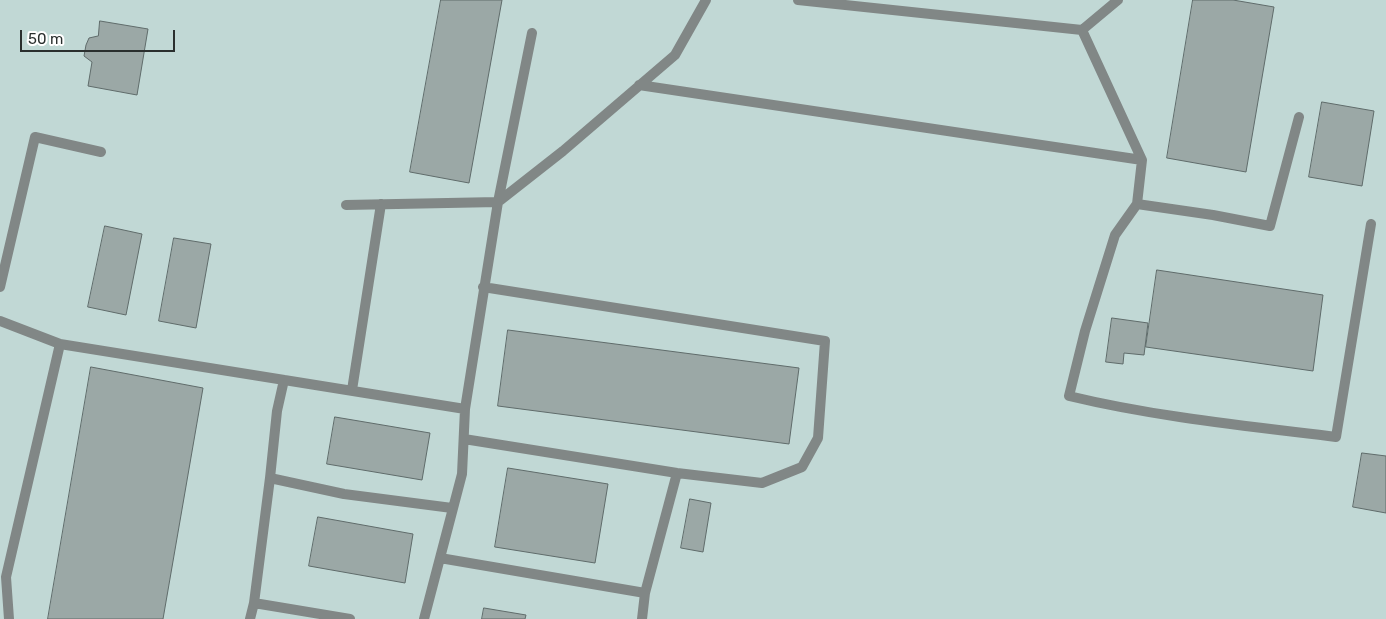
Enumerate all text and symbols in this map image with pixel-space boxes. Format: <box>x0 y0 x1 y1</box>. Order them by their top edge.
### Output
scale bar <box>22 20 178 52</box>
text: 50 m <box>28 30 63 48</box>

